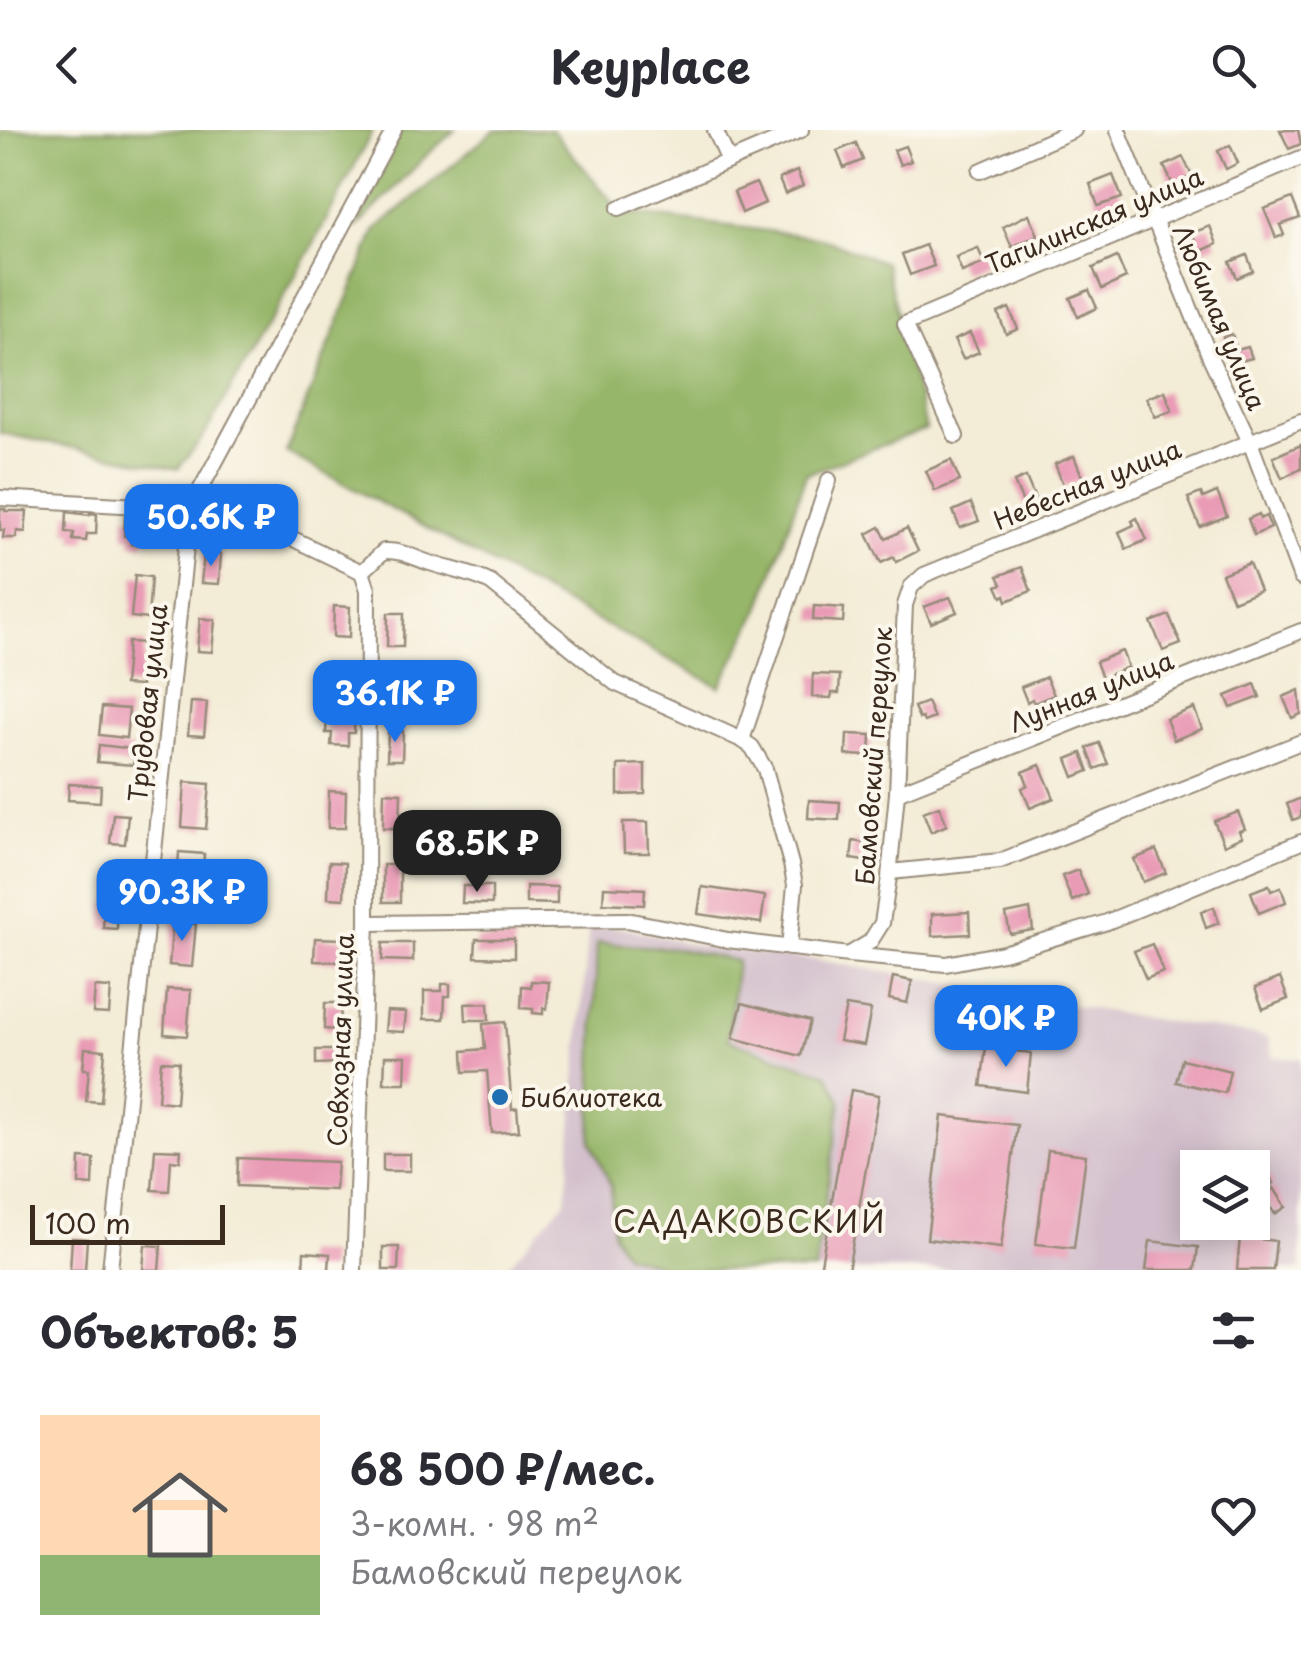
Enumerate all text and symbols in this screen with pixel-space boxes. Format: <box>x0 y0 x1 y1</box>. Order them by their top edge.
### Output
text: Keyplace <box>550 31 751 99</box>
icon: back <box>40 38 95 93</box>
icon: search <box>1206 38 1261 93</box>
street label: Тагилинская улица <box>979 157 1209 283</box>
street label: Любимая улица <box>1164 218 1276 416</box>
street label: Небесная улица <box>988 429 1187 539</box>
pin: 50.6K ₽ <box>119 484 303 569</box>
text: 50.6K ₽ <box>146 492 276 540</box>
street label: Трудовая улица <box>118 602 176 804</box>
street label: Бамовский переулок <box>845 625 901 887</box>
street label: Лунная улица <box>1003 641 1179 741</box>
pin: 36.1K ₽ <box>303 660 487 745</box>
text: 36.1K ₽ <box>335 668 455 716</box>
pin: 68.5K ₽ <box>385 810 569 895</box>
text: 68.5K ₽ <box>415 818 539 866</box>
pin: 90.3K ₽ <box>90 859 274 944</box>
text: 90.3K ₽ <box>119 867 245 915</box>
street label: Совхозная улица <box>317 932 363 1147</box>
pin: 40K ₽ <box>936 985 1076 1070</box>
text: 40K ₽ <box>957 993 1055 1041</box>
place label: Библиотека <box>520 1078 662 1116</box>
marker: Библиотека <box>489 1086 511 1108</box>
map controls <box>1180 1150 1270 1240</box>
button: layers <box>1180 1150 1270 1240</box>
district label: САДАКОВСКИЙ <box>613 1198 887 1243</box>
scale bar <box>30 1200 225 1244</box>
text: 100 m <box>45 1201 131 1244</box>
text: Объектов: 5 <box>40 1299 299 1362</box>
icon: filters <box>1206 1303 1261 1358</box>
text: 68 500 ₽/мес. <box>350 1436 656 1499</box>
icon: home <box>120 1455 240 1575</box>
icon: heart <box>1206 1488 1261 1543</box>
text: 3-комн. · 98 m² <box>350 1499 599 1547</box>
text: Бамовский переулок <box>350 1547 682 1595</box>

